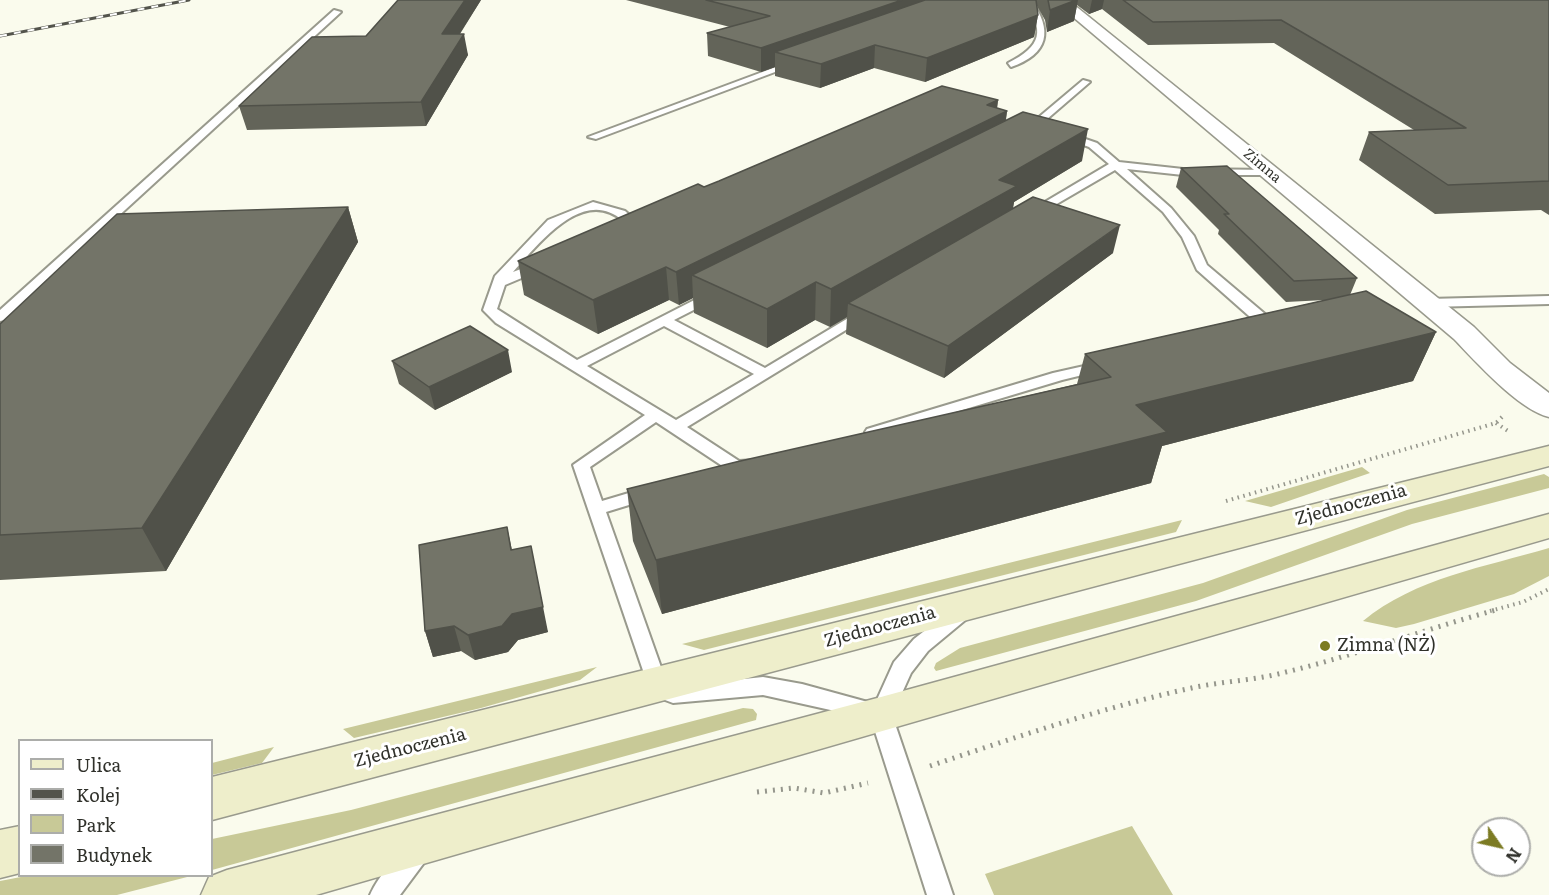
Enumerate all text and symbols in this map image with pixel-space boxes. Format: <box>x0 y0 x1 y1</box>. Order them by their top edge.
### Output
street label: Zimna <box>1240 145 1284 187</box>
street label: Zjednoczenia <box>1293 480 1409 530</box>
street label: Zjednoczenia <box>822 602 938 652</box>
place label: Zimna (NŻ) <box>1337 635 1436 657</box>
marker: Zimna (NŻ) <box>1318 639 1332 653</box>
street label: Zjednoczenia <box>352 724 468 772</box>
legend <box>18 739 213 877</box>
text: Ulica <box>76 751 121 778</box>
text: Kolej <box>76 781 120 808</box>
text: Park <box>76 811 115 838</box>
north arrow <box>1471 817 1531 877</box>
text: Budynek <box>76 841 152 868</box>
text: N <box>1501 844 1528 868</box>

